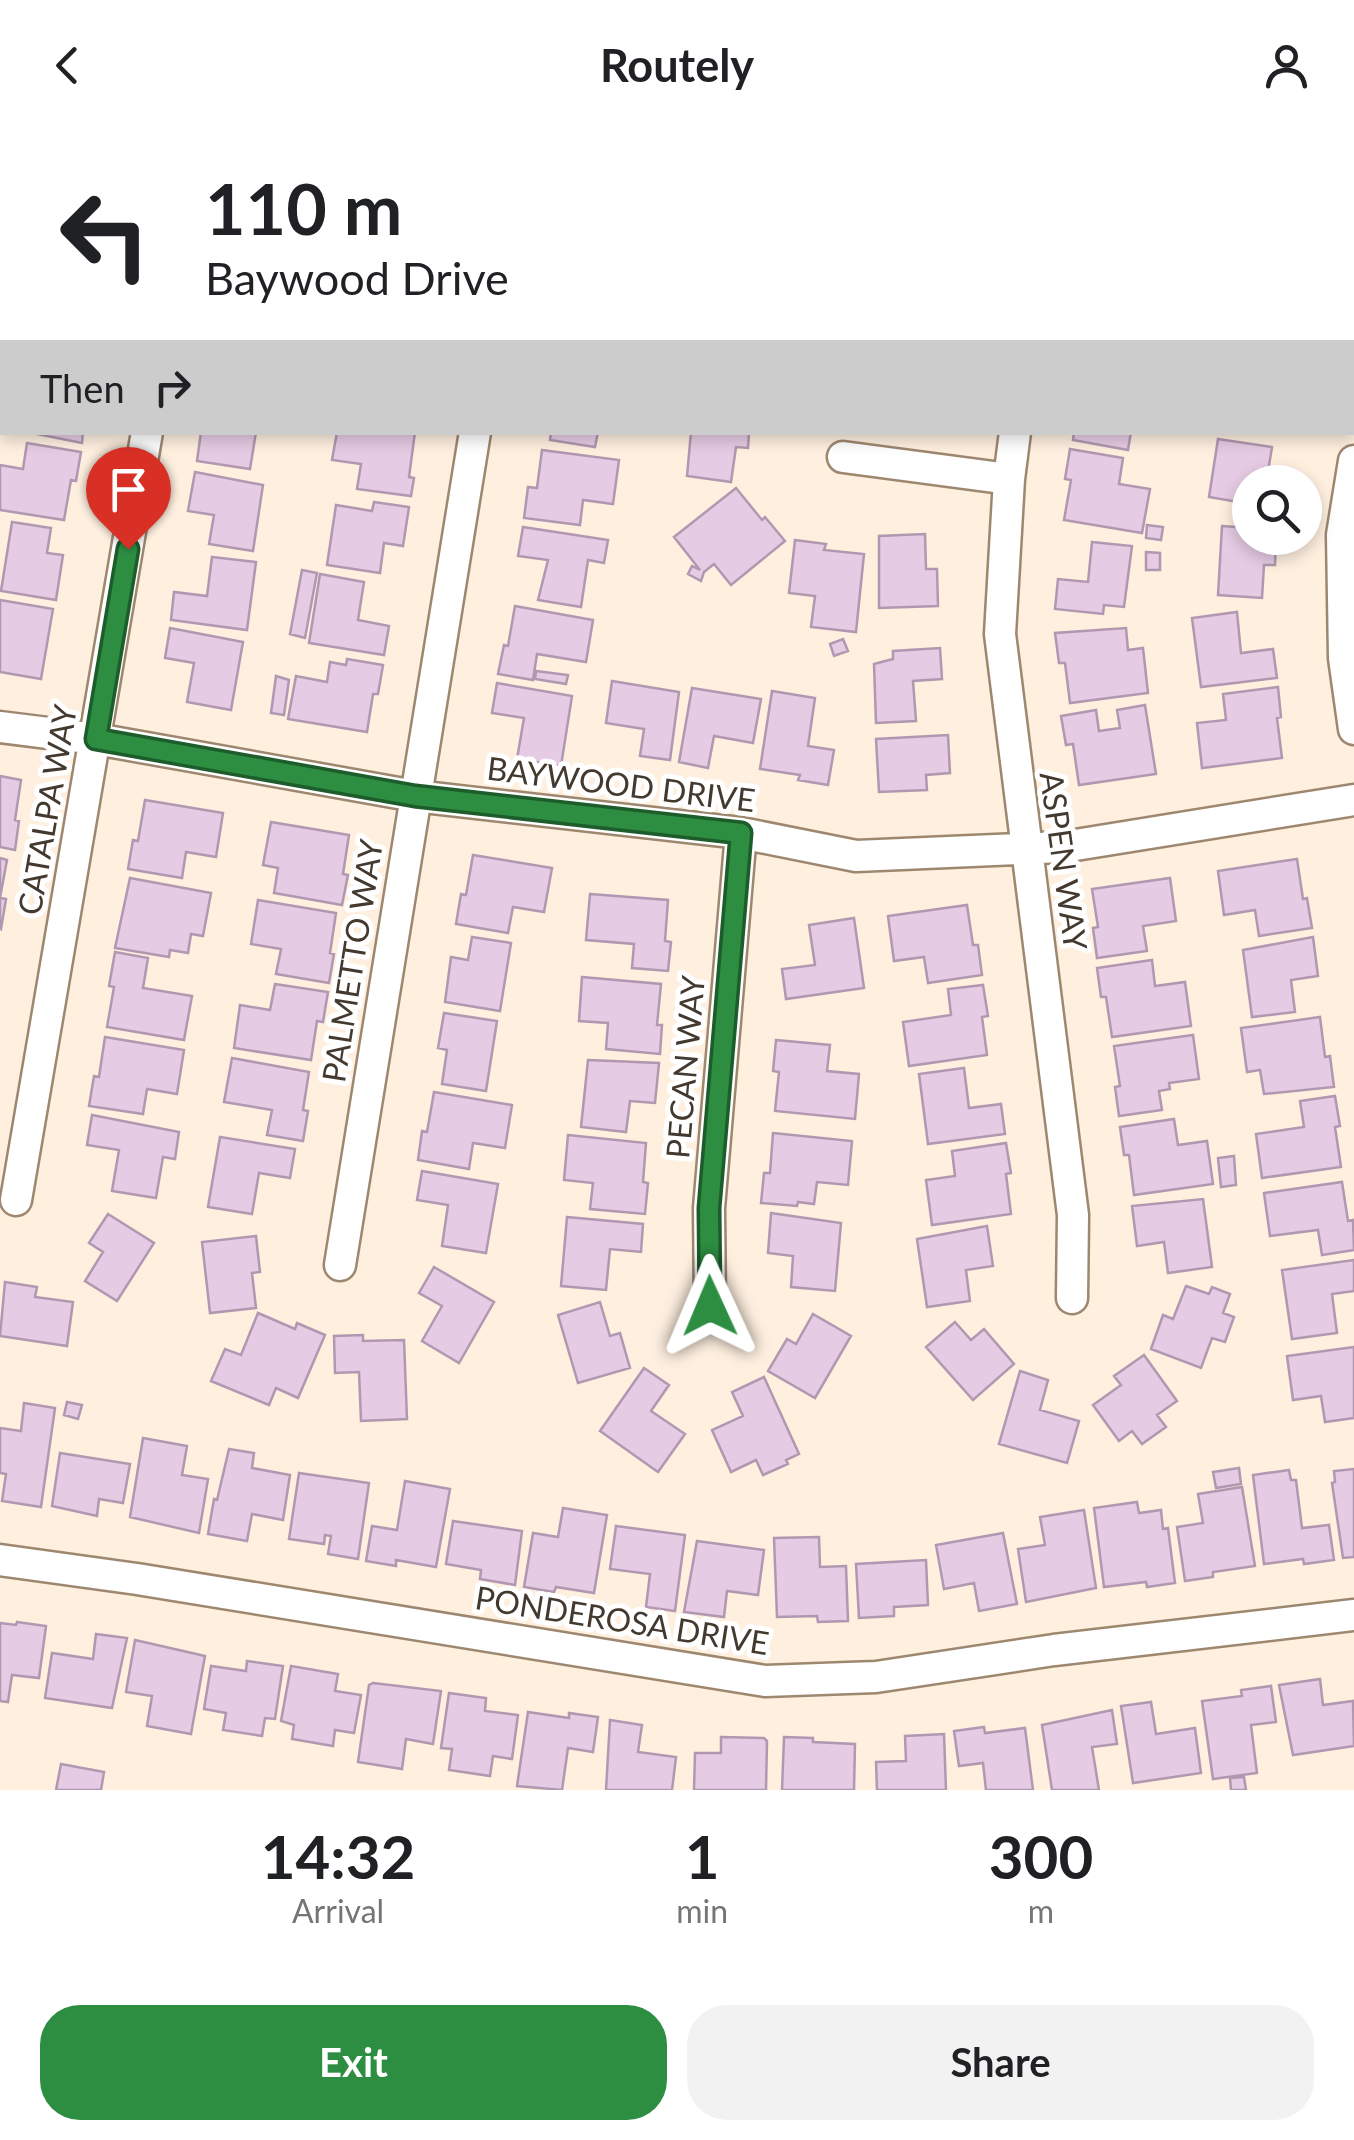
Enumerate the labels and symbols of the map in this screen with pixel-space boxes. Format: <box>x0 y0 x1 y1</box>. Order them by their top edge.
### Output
pin <box>86 447 171 550</box>
street label: CATALPA WAY <box>9 702 84 918</box>
street label: BAYWOOD DRIVE <box>485 748 757 819</box>
street label: ASPEN WAY <box>1033 769 1096 953</box>
street label: PALMETTO WAY <box>313 837 390 1085</box>
street label: PECAN WAY <box>657 974 712 1160</box>
position arrow <box>658 1254 762 1358</box>
street label: PONDEROSA DRIVE <box>473 1577 772 1662</box>

